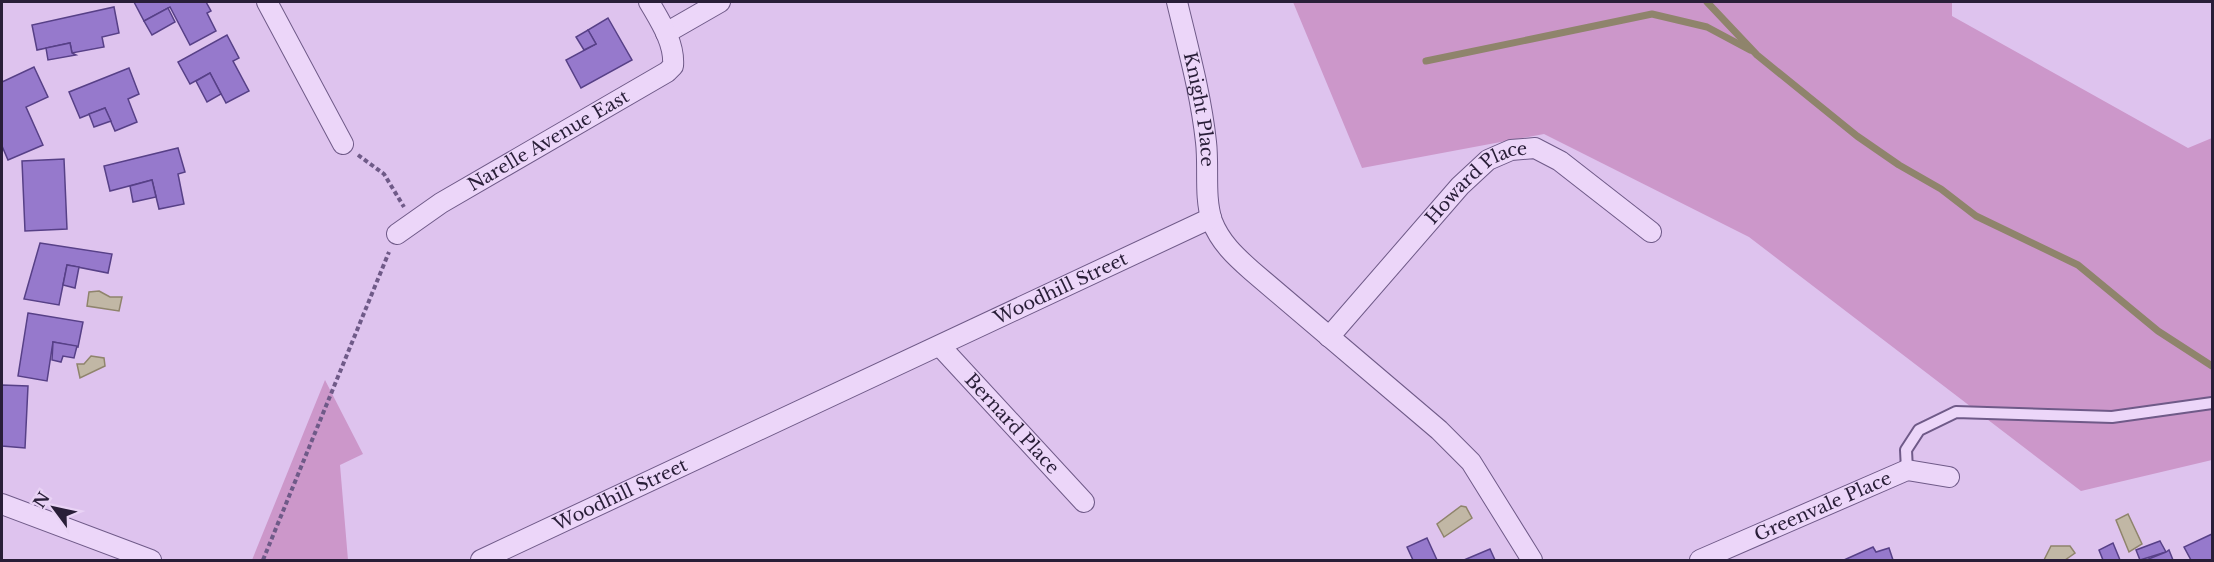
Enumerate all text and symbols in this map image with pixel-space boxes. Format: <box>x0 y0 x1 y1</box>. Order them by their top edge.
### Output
street label: Knight Place <box>1179 50 1218 167</box>
street label: Narelle Avenue East <box>464 85 633 196</box>
street label: Howard Place <box>1421 138 1528 229</box>
street label: Woodhill Street <box>989 248 1131 330</box>
street label: Bernard Place <box>960 369 1064 479</box>
street label: Woodhill Street <box>549 454 691 536</box>
street label: Greenvale Place <box>1751 467 1895 546</box>
north arrow <box>24 478 84 538</box>
text: N <box>29 488 54 512</box>

